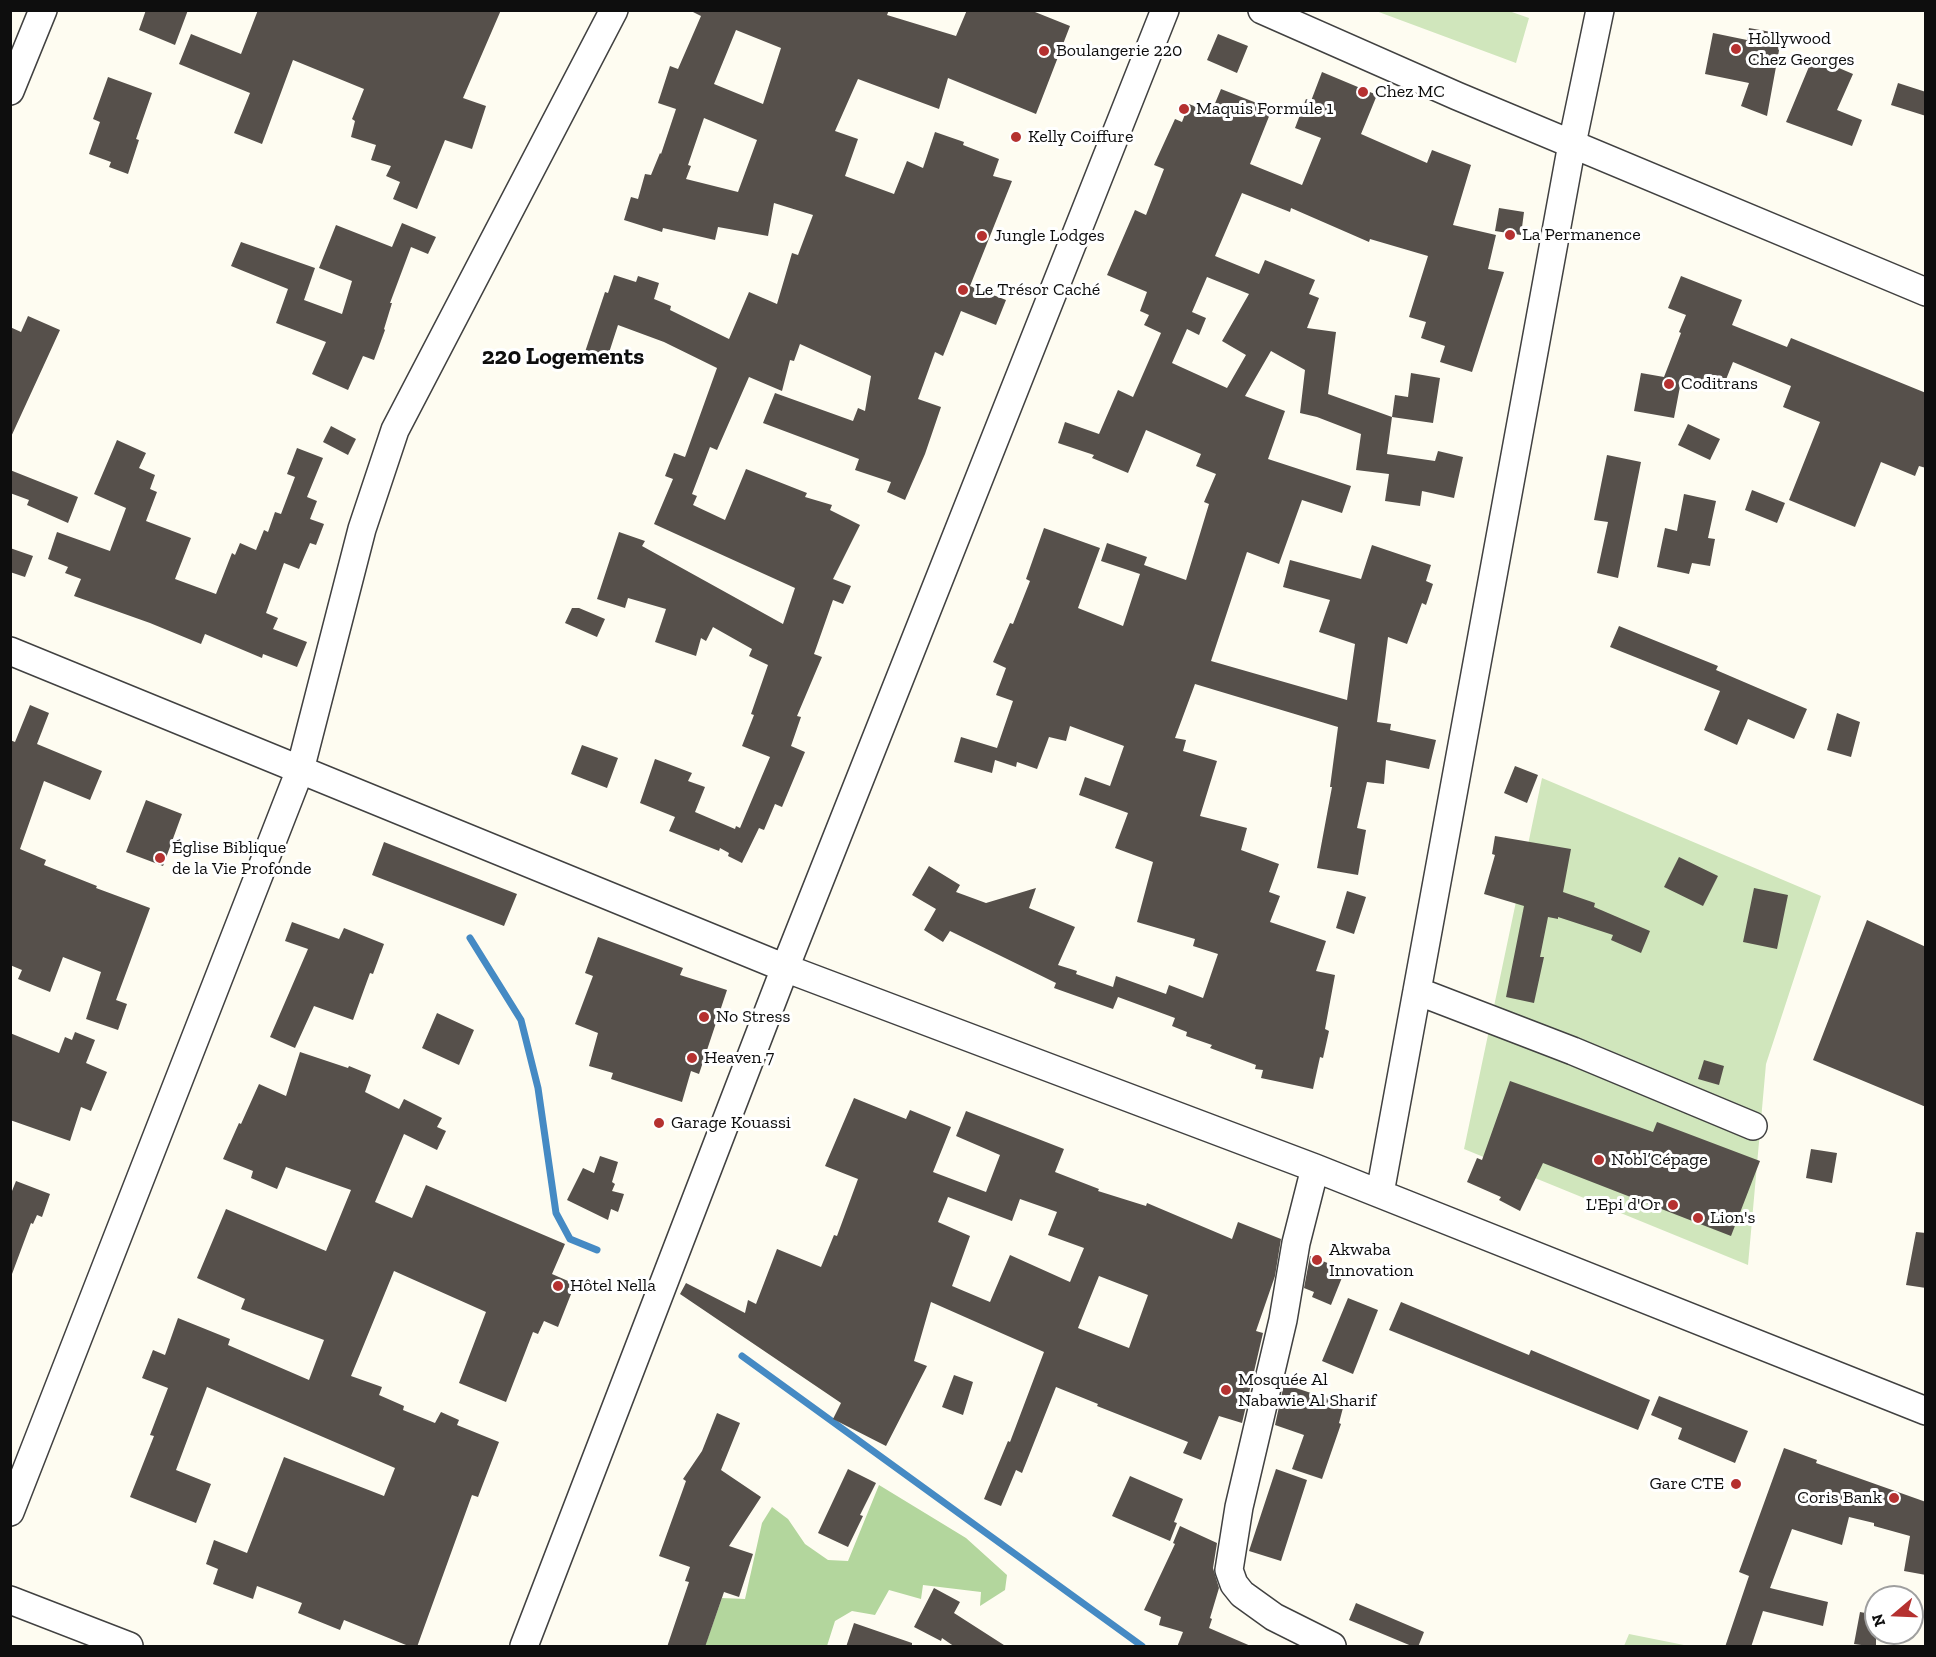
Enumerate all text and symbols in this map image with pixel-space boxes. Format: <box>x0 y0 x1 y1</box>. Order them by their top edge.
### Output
place label: Hollywood Chez Georges <box>1748 28 1855 70</box>
place label: Boulangerie 220 <box>1056 40 1182 62</box>
marker: Hollywood Chez Georges <box>1729 42 1743 56</box>
marker: Boulangerie 220 <box>1037 44 1051 58</box>
place label: Chez MC <box>1375 81 1445 103</box>
marker: Chez MC <box>1356 85 1370 99</box>
place label: Maquis Formule 1 <box>1196 98 1333 120</box>
marker: Maquis Formule 1 <box>1177 102 1191 116</box>
place label: Kelly Coiffure <box>1028 126 1133 148</box>
marker: Kelly Coiffure <box>1009 130 1023 144</box>
place label: La Permanence <box>1522 224 1641 246</box>
place label: Jungle Lodges <box>994 225 1105 247</box>
marker: La Permanence <box>1503 228 1517 242</box>
marker: Jungle Lodges <box>975 229 989 243</box>
place label: Le Trésor Caché <box>975 279 1100 301</box>
marker: Le Trésor Caché <box>956 283 970 297</box>
district label: 220 Logements <box>482 343 644 371</box>
place label: Coditrans <box>1681 373 1758 395</box>
marker: Coditrans <box>1662 377 1676 391</box>
place label: Église Biblique de la Vie Profonde <box>172 837 312 880</box>
marker: Église Biblique de la Vie Profonde <box>153 851 167 865</box>
place label: No Stress <box>716 1006 790 1028</box>
marker: No Stress <box>697 1010 711 1024</box>
place label: Heaven 7 <box>704 1047 774 1069</box>
marker: Heaven 7 <box>685 1051 699 1065</box>
place label: Garage Kouassi <box>671 1112 791 1134</box>
marker: Garage Kouassi <box>652 1116 666 1130</box>
place label: Nobl’Cépage <box>1611 1149 1708 1171</box>
marker: Nobl’Cépage <box>1592 1153 1606 1167</box>
place label: L'Epi d'Or <box>1586 1194 1661 1216</box>
marker: L'Epi d'Or <box>1666 1198 1680 1212</box>
place label: Lion's <box>1710 1207 1755 1229</box>
marker: Lion's <box>1691 1211 1705 1225</box>
place label: Akwaba Innovation <box>1329 1239 1413 1282</box>
marker: Akwaba Innovation <box>1310 1253 1324 1267</box>
place label: Hôtel Nella <box>570 1275 656 1297</box>
marker: Hôtel Nella <box>551 1279 565 1293</box>
place label: Mosquée Al Nabawie Al Sharif <box>1238 1369 1376 1412</box>
marker: Mosquée Al Nabawie Al Sharif <box>1219 1383 1233 1397</box>
place label: Gare CTE <box>1649 1473 1724 1495</box>
marker: Gare CTE <box>1729 1477 1743 1491</box>
place label: Coris Bank <box>1797 1487 1882 1509</box>
marker: Coris Bank <box>1887 1491 1901 1505</box>
north arrow <box>1864 1585 1924 1645</box>
text: N <box>1867 1612 1889 1629</box>

